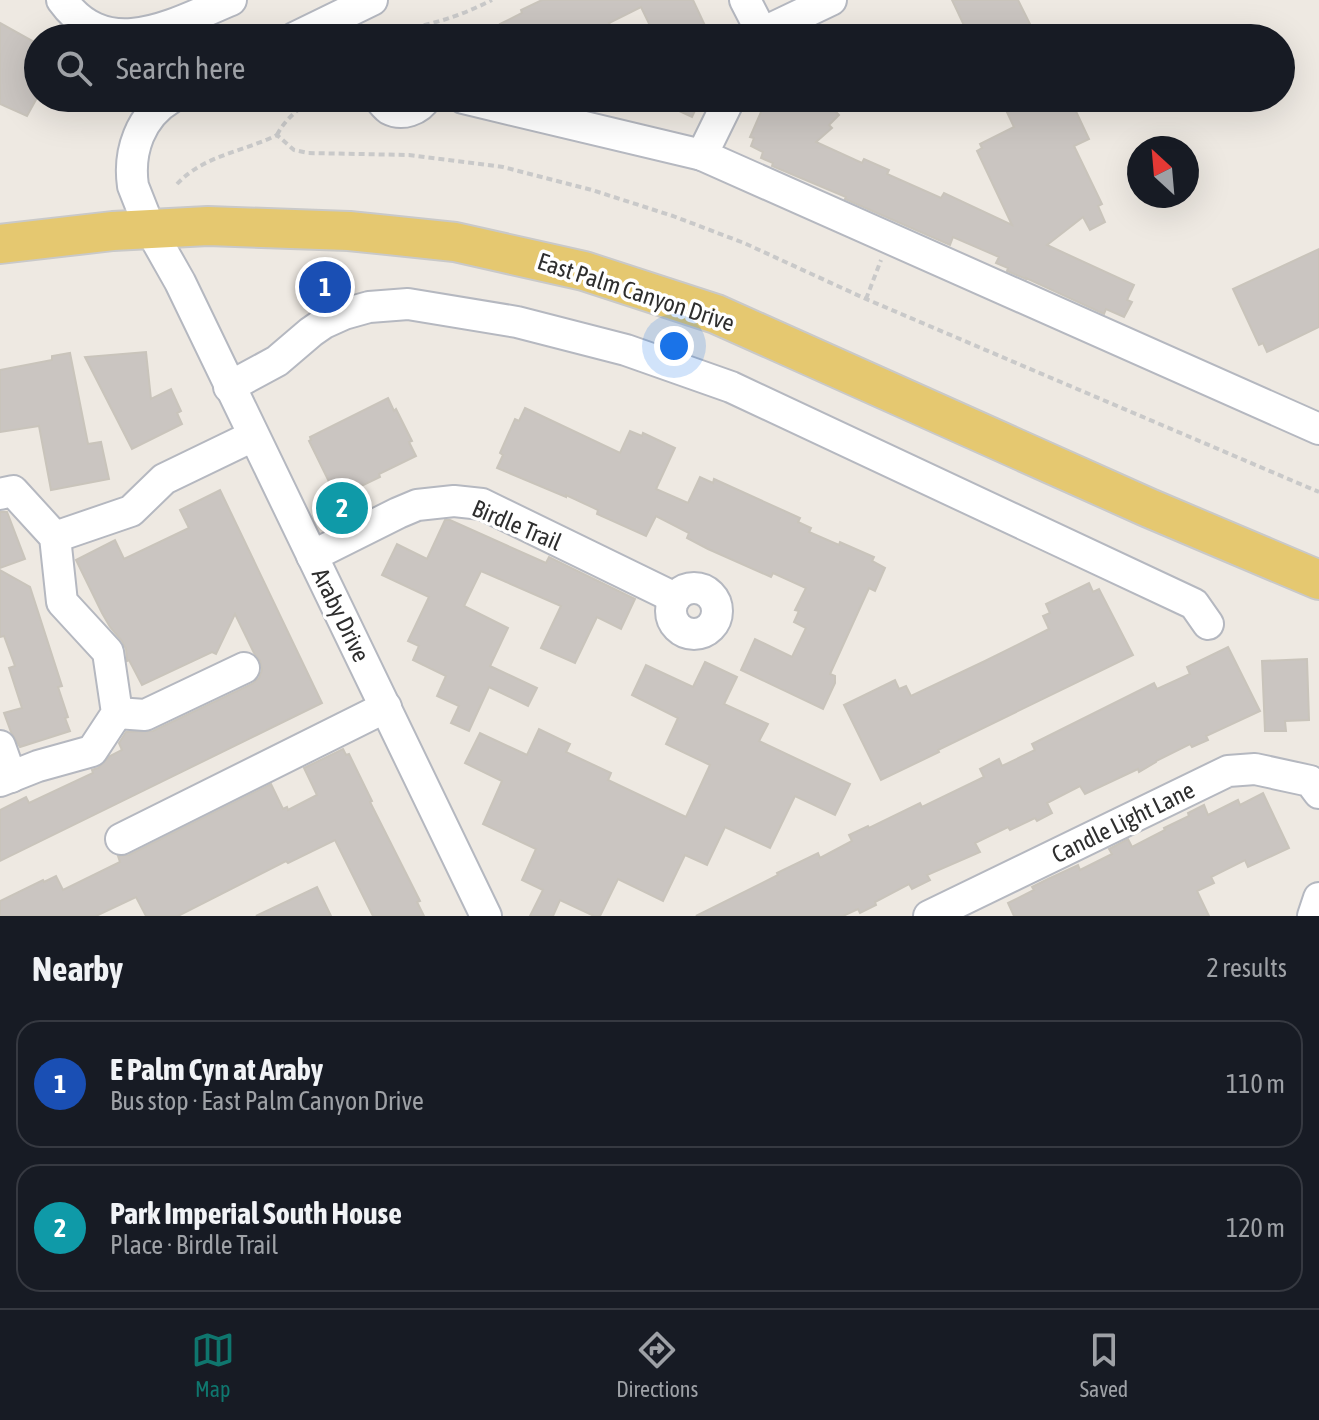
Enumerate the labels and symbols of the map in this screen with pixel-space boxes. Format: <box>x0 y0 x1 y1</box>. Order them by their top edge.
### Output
north arrow <box>1127 136 1199 208</box>
street label: East Palm Canyon Drive <box>534 247 738 337</box>
pin: 1 <box>299 257 351 317</box>
your location <box>654 326 694 366</box>
pin: 2 <box>316 478 368 538</box>
street label: Birdle Trail <box>468 494 566 556</box>
street label: Araby Drive <box>307 564 375 666</box>
street label: Candle Light Lane <box>1047 776 1199 868</box>

